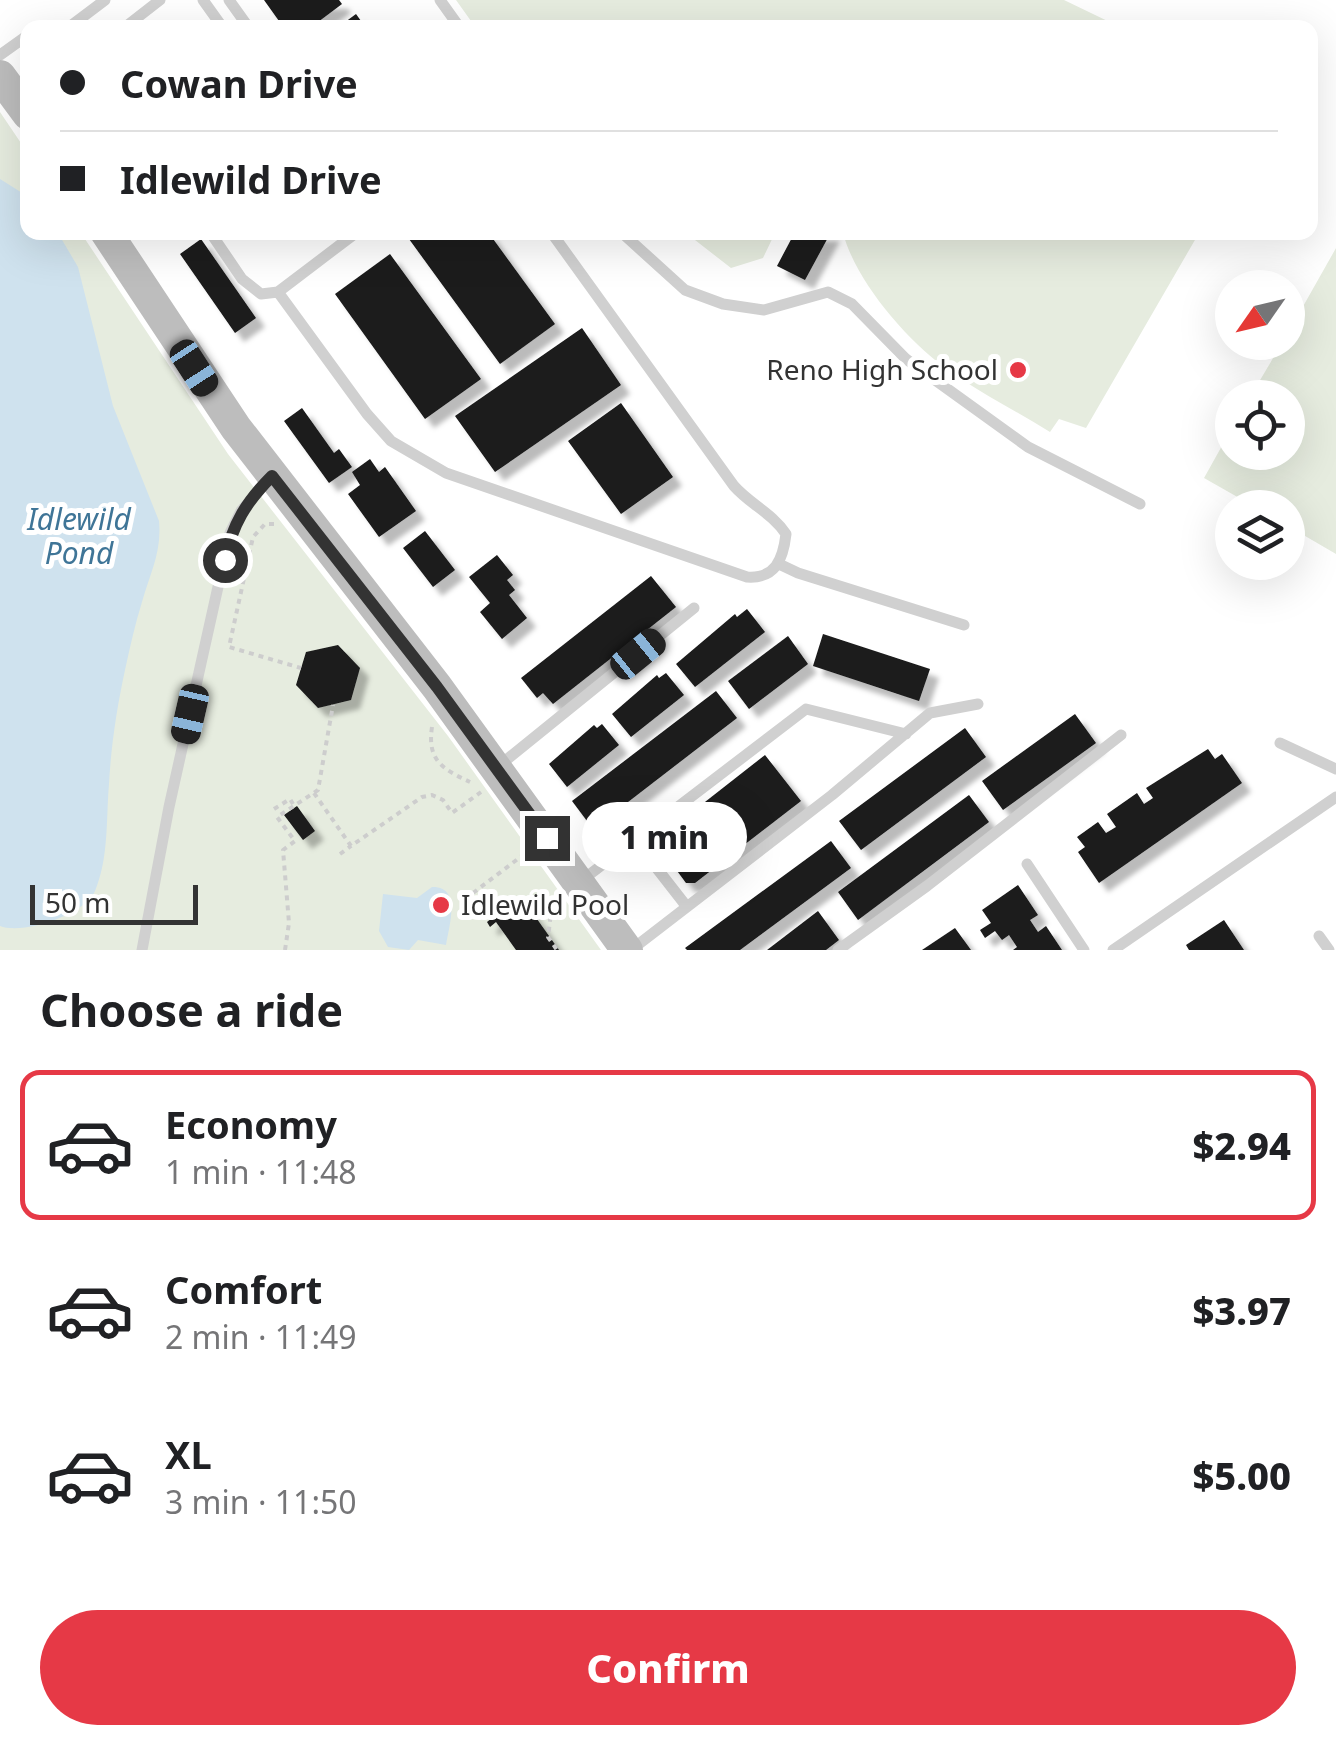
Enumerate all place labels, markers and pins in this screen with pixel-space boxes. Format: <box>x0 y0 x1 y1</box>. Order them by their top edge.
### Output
place label: Reno High School <box>766 350 998 388</box>
marker: Reno High School <box>1007 359 1029 381</box>
place label: Idlewild Pool <box>461 885 629 923</box>
marker: Idlewild Pool <box>430 894 452 916</box>

